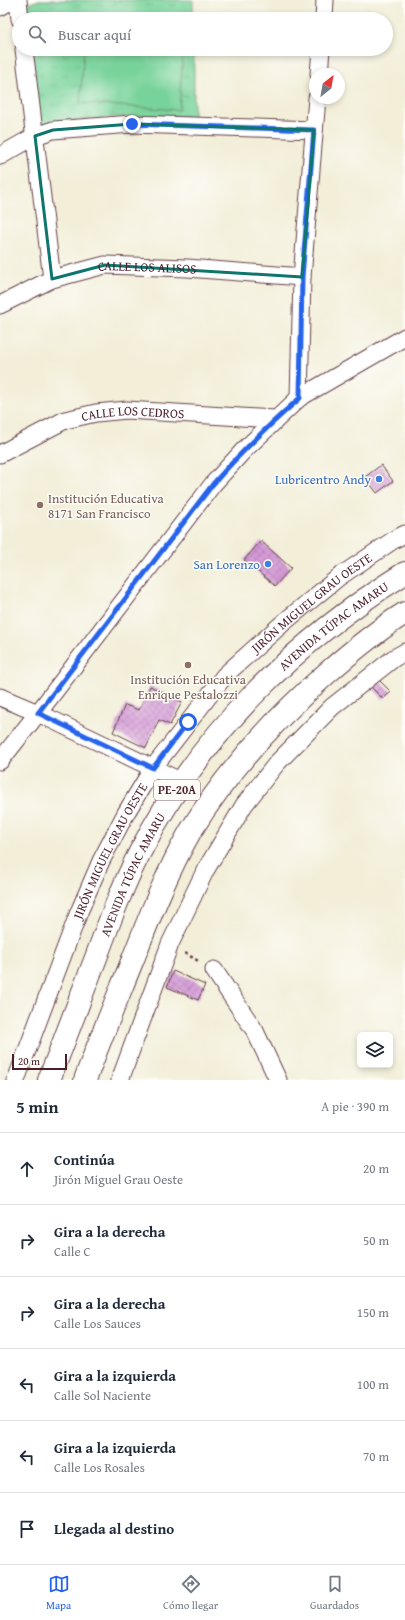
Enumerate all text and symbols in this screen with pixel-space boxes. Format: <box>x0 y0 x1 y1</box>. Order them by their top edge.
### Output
search box <box>12 12 393 56</box>
icon: search <box>26 23 48 45</box>
text: Buscar aquí <box>58 24 131 45</box>
north arrow <box>309 68 345 104</box>
route end <box>123 115 141 133</box>
street label: CALLE LOS ALISOS <box>95 256 197 279</box>
street label: CALLE LOS CEDROS <box>79 401 185 426</box>
place label: Lubricentro Andy <box>275 470 372 489</box>
marker: Lubricentro Andy <box>374 474 384 484</box>
place label: Institución Educativa 8171 San Francisco <box>48 489 164 523</box>
marker: Institución Educativa 8171 San Francisco <box>35 500 45 510</box>
street label: JIRÓN MIGUEL GRAU OESTE <box>246 548 376 659</box>
place label: San Lorenzo <box>193 555 260 574</box>
marker: San Lorenzo <box>263 559 273 569</box>
street label: AVENIDA TÚPAC AMARU <box>274 577 393 675</box>
marker: Institución Educativa Enrique Pestalozzi <box>183 660 193 670</box>
place label: Institución Educativa Enrique Pestalozzi <box>130 670 247 704</box>
route start <box>179 713 197 731</box>
street label: JIRÓN MIGUEL GRAU OESTE <box>68 779 152 924</box>
road number: PE-20A <box>154 780 200 800</box>
street label: AVENIDA TÚPAC AMARU <box>96 809 170 939</box>
map controls <box>357 1032 393 1068</box>
button: layers <box>357 1032 393 1068</box>
scale bar <box>12 1052 67 1071</box>
text: 20 m <box>18 1053 40 1069</box>
text: 5 min <box>16 1094 58 1119</box>
text: A pie · 390 m <box>321 1097 389 1116</box>
text: Continúa <box>54 1149 115 1170</box>
icon: ahead <box>16 1158 38 1180</box>
text: 20 m <box>363 1159 389 1178</box>
text: Jirón Miguel Grau Oeste <box>54 1170 183 1189</box>
text: Gira a la derecha <box>54 1221 165 1242</box>
icon: right <box>16 1230 38 1252</box>
text: 50 m <box>363 1231 389 1250</box>
text: Calle C <box>54 1242 91 1261</box>
text: Gira a la derecha <box>54 1293 165 1314</box>
icon: right <box>16 1302 38 1324</box>
text: 150 m <box>357 1303 389 1322</box>
text: Calle Los Sauces <box>54 1314 141 1333</box>
text: Gira a la izquierda <box>54 1365 176 1386</box>
icon: left <box>16 1374 38 1396</box>
text: 100 m <box>357 1375 389 1394</box>
text: Calle Sol Naciente <box>54 1386 151 1405</box>
text: Gira a la izquierda <box>54 1437 176 1458</box>
icon: left <box>16 1446 38 1468</box>
text: 70 m <box>363 1447 389 1466</box>
text: Calle Los Rosales <box>54 1458 145 1477</box>
icon: arrive <box>16 1518 38 1540</box>
text: Llegada al destino <box>54 1518 174 1539</box>
tab: Mapa <box>46 1573 71 1613</box>
tab: Cómo llegar <box>163 1573 218 1613</box>
tab: Guardados <box>310 1573 359 1613</box>

